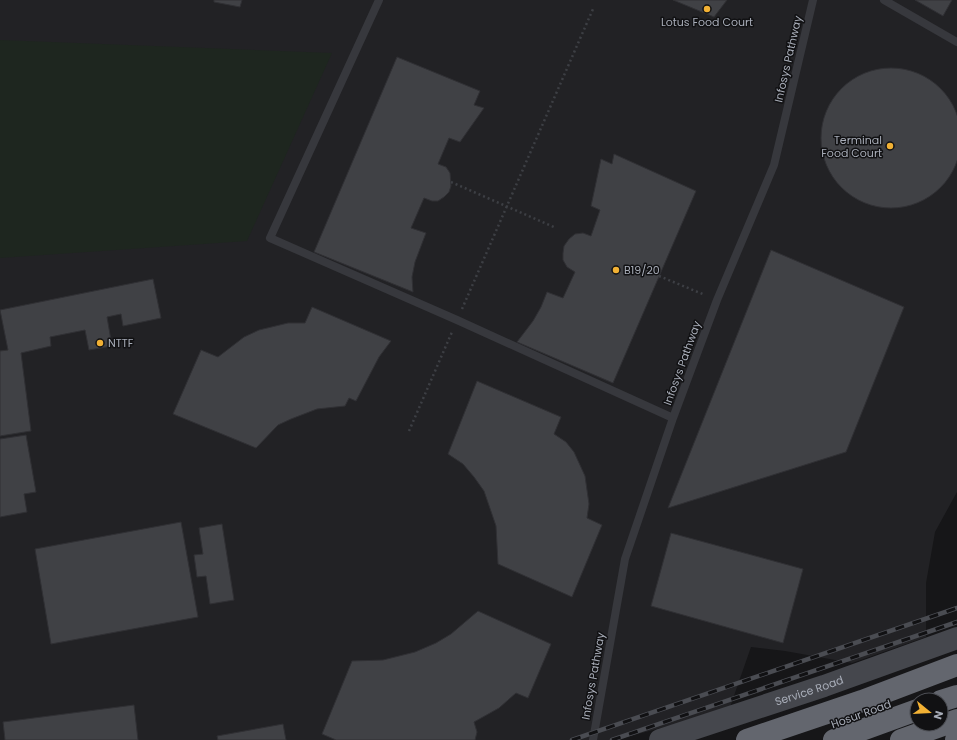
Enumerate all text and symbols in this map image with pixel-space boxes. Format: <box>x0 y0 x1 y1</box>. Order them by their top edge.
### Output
marker: Lotus Food Court <box>702 4 712 14</box>
street label: Infosys Pathway <box>770 13 806 104</box>
place label: Lotus Food Court <box>661 14 753 30</box>
place label: Terminal Food Court <box>821 132 882 161</box>
marker: Terminal Food Court <box>885 141 895 151</box>
place label: B19/20 <box>624 262 660 278</box>
marker: B19/20 <box>611 265 621 275</box>
street label: Infosys Pathway <box>659 318 705 407</box>
place label: NTTF <box>108 335 134 351</box>
marker: NTTF <box>95 338 105 348</box>
street label: Infosys Pathway <box>577 630 609 721</box>
street label: Service Road <box>773 672 846 710</box>
north arrow <box>909 692 949 732</box>
street label: Hosur Road <box>829 696 893 732</box>
text: N <box>930 709 947 722</box>

